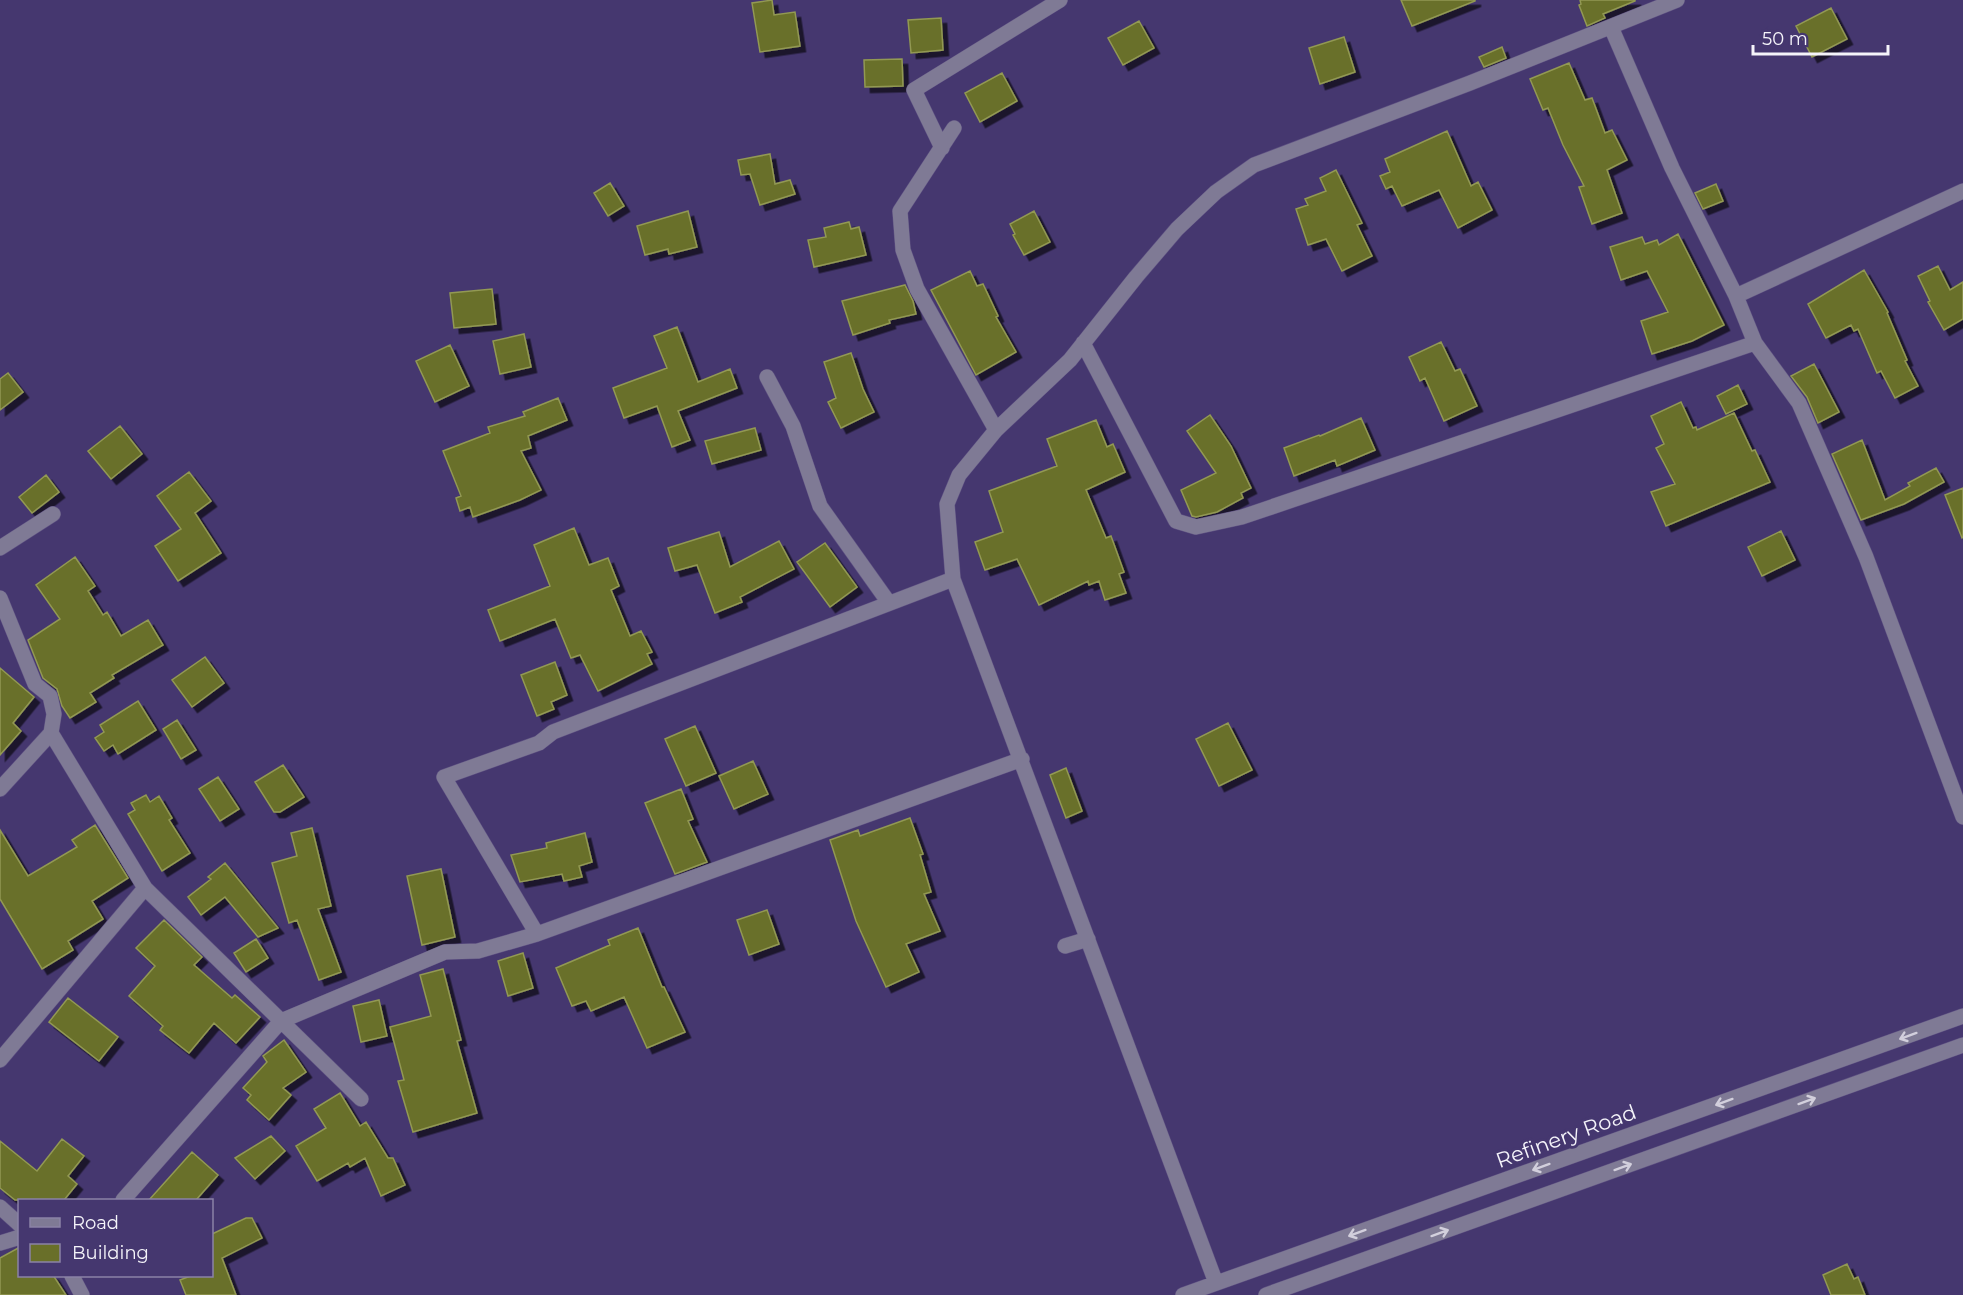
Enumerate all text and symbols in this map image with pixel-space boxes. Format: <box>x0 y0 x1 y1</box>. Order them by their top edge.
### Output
scale bar <box>1753 18 1888 56</box>
text: 50 m <box>1762 28 1808 50</box>
one-way arrow <box>1899 1032 1918 1043</box>
one-way arrow <box>1797 1095 1816 1106</box>
one-way arrow <box>1715 1097 1734 1108</box>
street label: Refinery Road <box>1492 1099 1640 1173</box>
one-way arrow <box>1613 1160 1632 1171</box>
one-way arrow <box>1532 1163 1551 1174</box>
legend <box>18 1199 213 1277</box>
text: Road <box>72 1212 119 1234</box>
one-way arrow <box>1430 1226 1449 1237</box>
one-way arrow <box>1348 1228 1367 1239</box>
text: Building <box>72 1242 149 1264</box>

